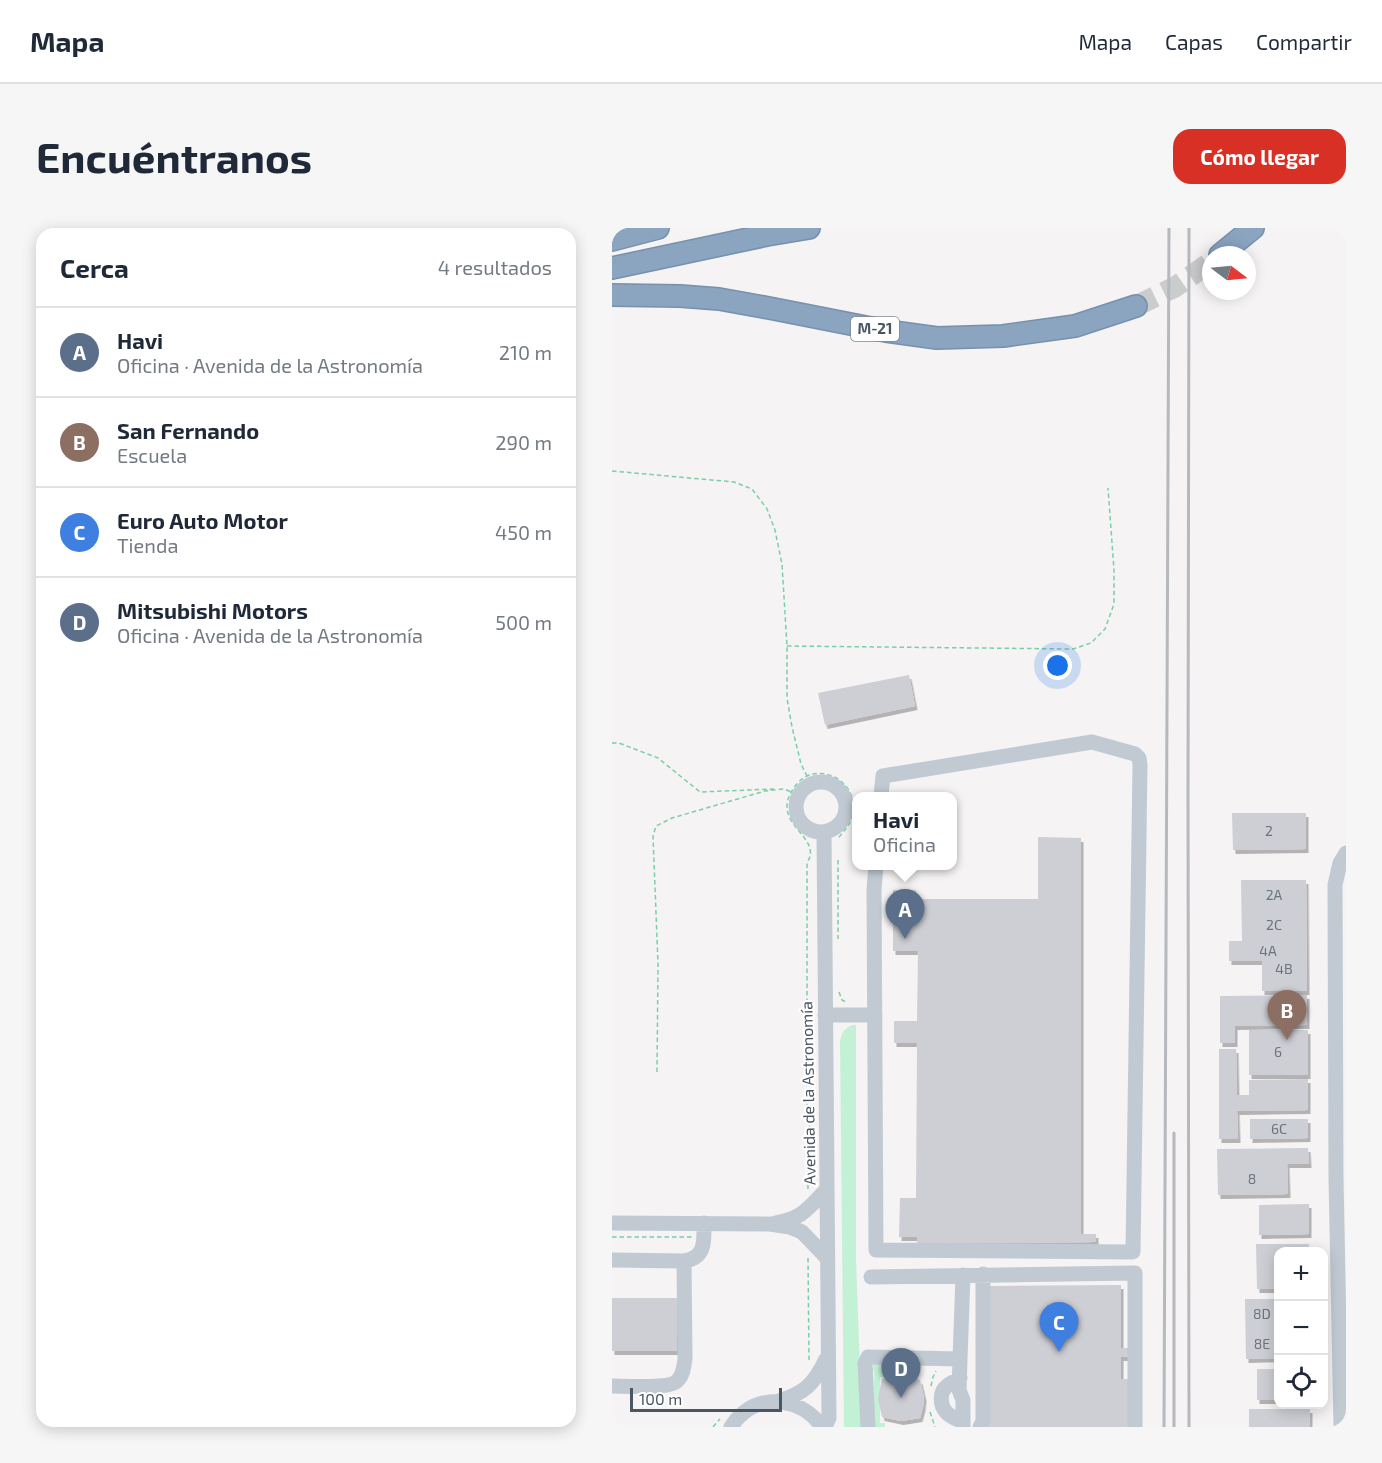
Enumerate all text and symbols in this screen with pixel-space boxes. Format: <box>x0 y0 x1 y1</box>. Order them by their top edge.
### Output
text: Mapa <box>30 24 104 58</box>
text: Mapa <box>1078 29 1132 54</box>
text: Capas <box>1165 29 1223 54</box>
text: Compartir <box>1256 29 1352 54</box>
button: Cómo llegar <box>1173 129 1346 184</box>
text: Encuéntranos <box>36 131 312 181</box>
north arrow <box>1202 246 1256 300</box>
text: Cerca <box>60 252 129 283</box>
text: 4 resultados <box>438 255 552 279</box>
road number: M-21 <box>851 317 899 341</box>
text: Havi <box>117 327 163 353</box>
text: A <box>73 340 86 364</box>
text: 210 m <box>499 340 552 364</box>
text: Oficina · Avenida de la Astronomía <box>117 353 423 377</box>
text: San Fernando <box>117 417 259 443</box>
text: B <box>73 430 86 454</box>
text: 290 m <box>495 430 552 454</box>
text: Escuela <box>117 443 187 467</box>
text: Euro Auto Motor <box>117 507 288 533</box>
text: C <box>74 520 85 544</box>
text: 450 m <box>495 520 552 544</box>
text: Tienda <box>117 533 178 557</box>
text: Mitsubishi Motors <box>117 597 308 623</box>
text: D <box>73 610 86 634</box>
text: 500 m <box>495 610 552 634</box>
text: Oficina · Avenida de la Astronomía <box>117 623 423 647</box>
your location <box>1043 651 1072 680</box>
popup <box>852 792 957 870</box>
text: Havi <box>873 806 919 832</box>
house number: 2 <box>1265 822 1273 839</box>
text: Oficina <box>873 832 936 856</box>
house number: 2A <box>1266 886 1283 903</box>
pin: A <box>886 890 924 939</box>
house number: 2C <box>1266 916 1282 933</box>
house number: 4A <box>1259 942 1277 959</box>
house number: 4B <box>1275 960 1293 977</box>
pin: B <box>1268 990 1306 1040</box>
street label: Avenida de la Astronomía <box>796 1001 819 1185</box>
house number: 6 <box>1274 1043 1282 1060</box>
house number: 6C <box>1271 1120 1287 1137</box>
house number: 8 <box>1248 1170 1256 1187</box>
map controls <box>1274 1247 1328 1409</box>
button: + <box>1274 1247 1328 1301</box>
button: − <box>1274 1301 1328 1355</box>
pin: C <box>1040 1302 1078 1352</box>
house number: 8D <box>1253 1305 1271 1322</box>
house number: 8E <box>1254 1335 1270 1352</box>
pin: D <box>882 1348 920 1398</box>
button: locate <box>1274 1355 1328 1409</box>
scale bar <box>630 1385 782 1412</box>
text: 100 m <box>639 1389 682 1408</box>

